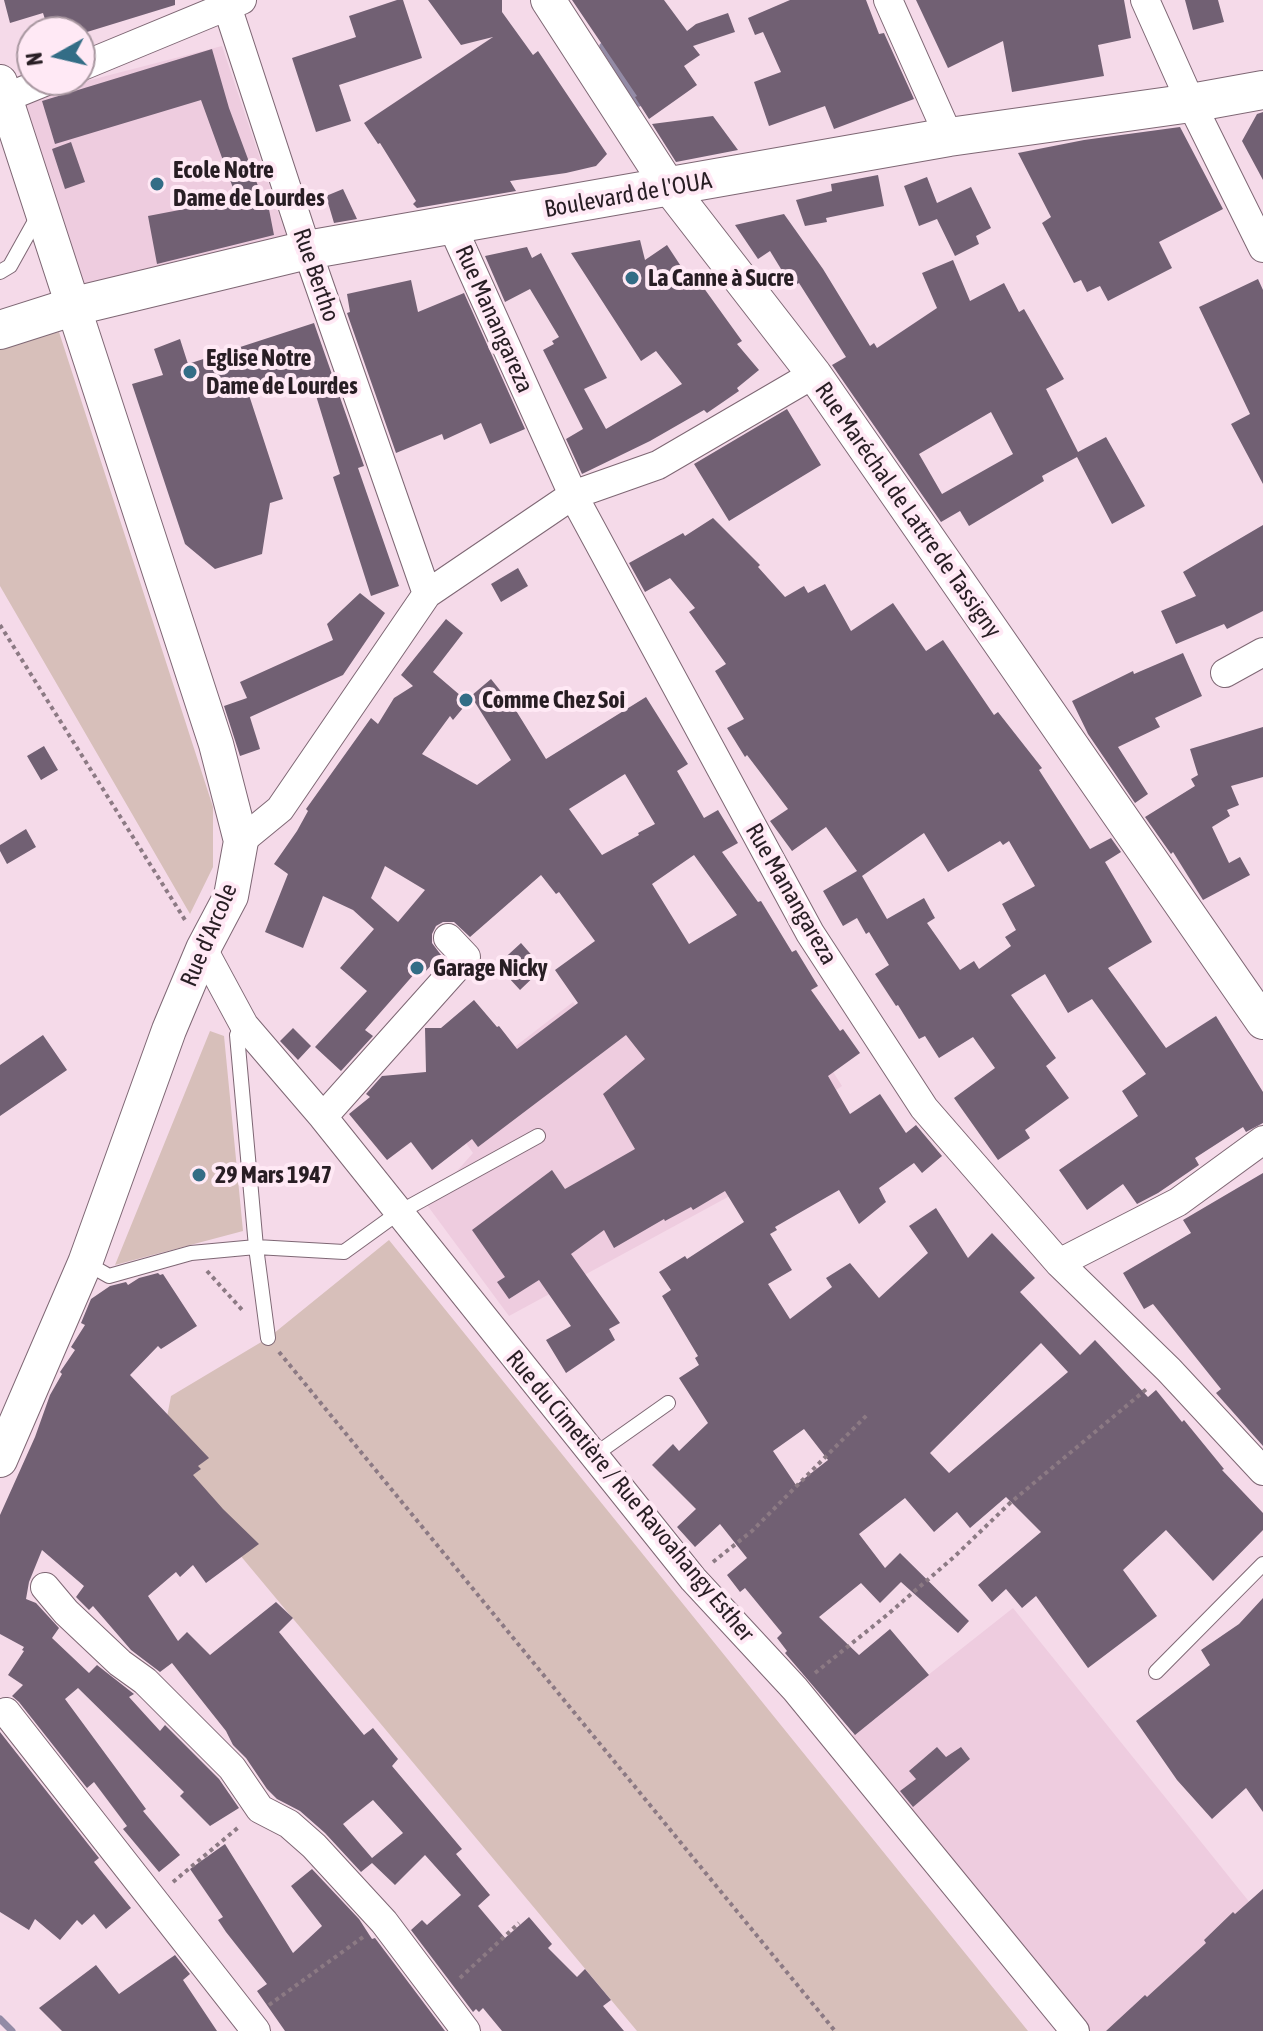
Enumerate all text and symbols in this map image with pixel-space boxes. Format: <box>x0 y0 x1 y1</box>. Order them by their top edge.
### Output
north arrow <box>16 16 96 96</box>
text: N <box>20 51 48 67</box>
place label: Ecole Notre Dame de Lourdes <box>173 156 325 212</box>
street label: Boulevard de l'OUA <box>542 166 714 224</box>
marker: Ecole Notre Dame de Lourdes <box>148 175 166 193</box>
street label: Rue Bertho <box>287 225 345 325</box>
street label: Rue Manangareza <box>449 241 539 397</box>
place label: La Canne à Sucre <box>648 264 794 292</box>
marker: La Canne à Sucre <box>623 269 641 287</box>
place label: Eglise Notre Dame de Lourdes <box>206 344 358 400</box>
marker: Eglise Notre Dame de Lourdes <box>181 363 199 381</box>
street label: Rue Maréchal de Lattre de Tassigny <box>809 377 1007 643</box>
place label: Comme Chez Soi <box>482 686 625 714</box>
marker: Comme Chez Soi <box>457 691 475 709</box>
street label: Rue Manangareza <box>739 818 843 970</box>
street label: Rue d'Arcole <box>174 879 244 991</box>
place label: Garage Nicky <box>433 954 548 982</box>
marker: Garage Nicky <box>408 959 426 977</box>
place label: 29 Mars 1947 <box>215 1161 332 1189</box>
marker: 29 Mars 1947 <box>190 1166 208 1184</box>
street label: Rue du Cimetière / Rue Ravoahangy Esther <box>500 1345 760 1647</box>

